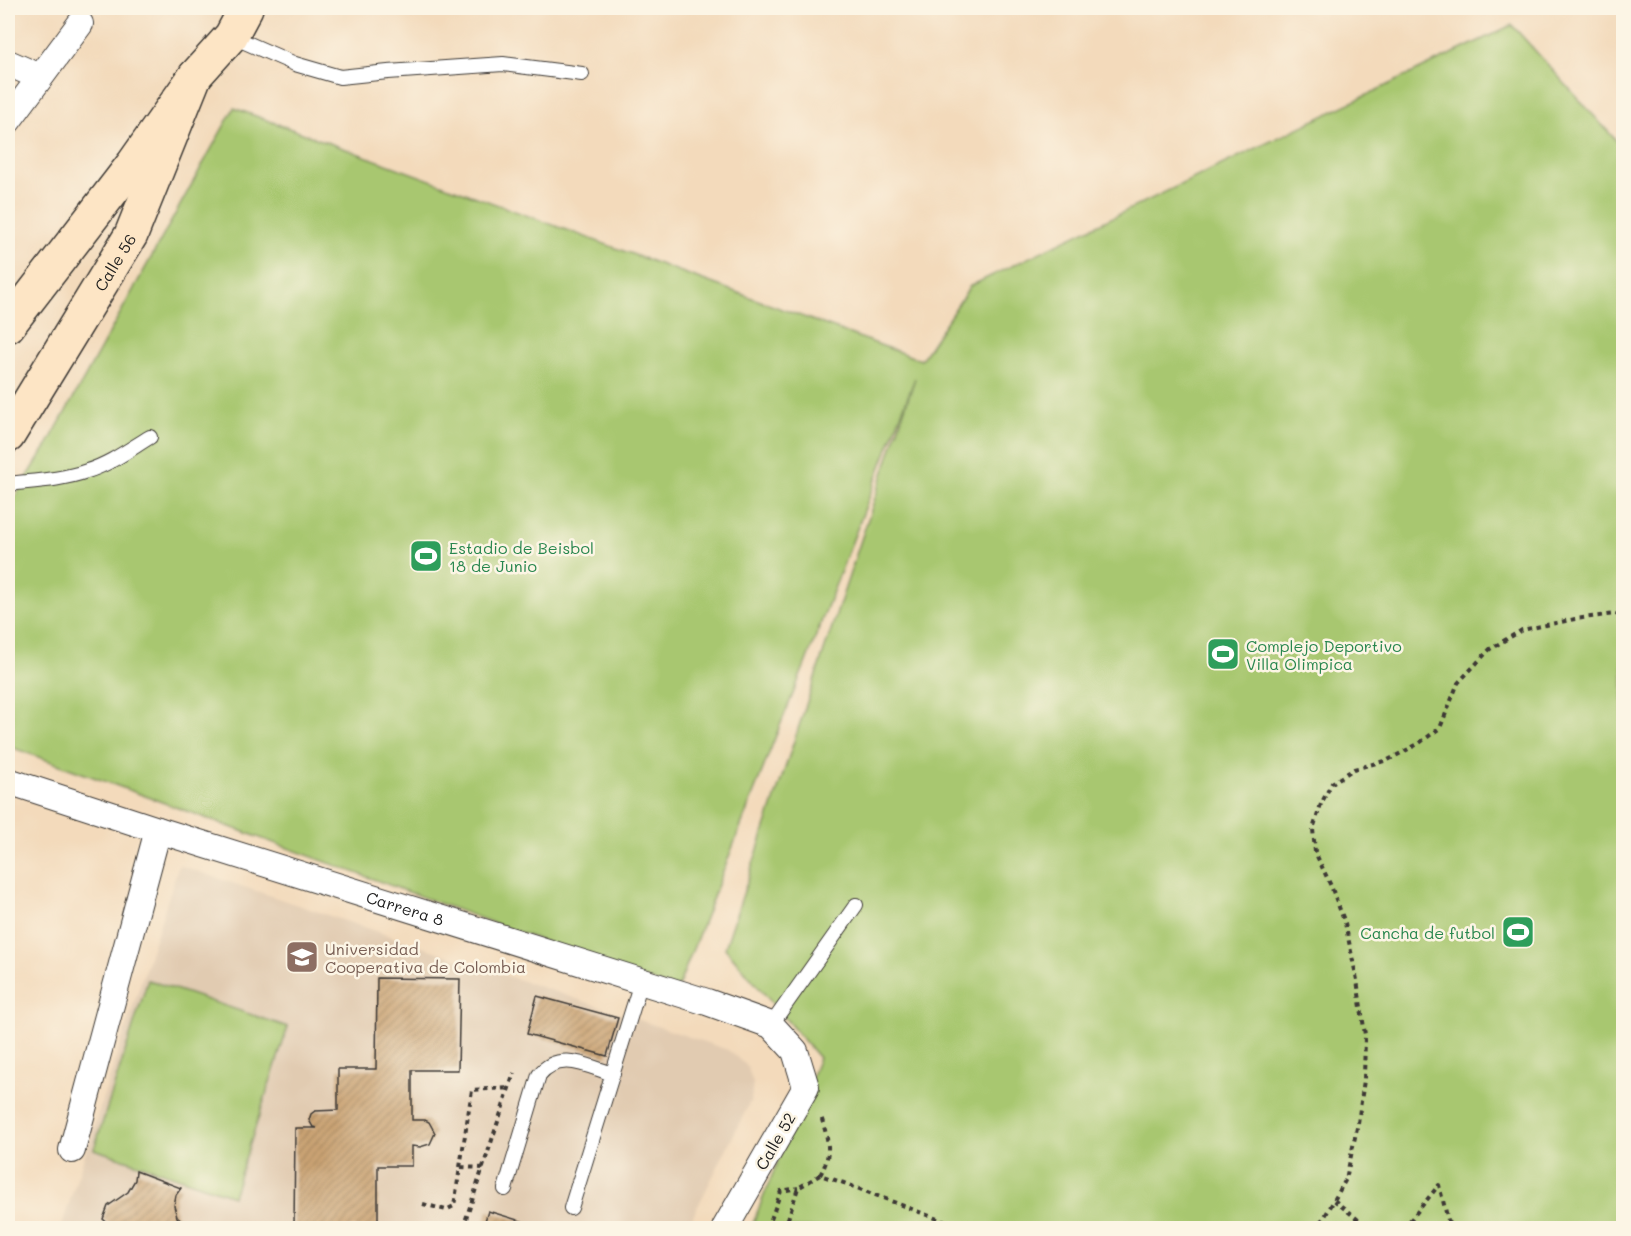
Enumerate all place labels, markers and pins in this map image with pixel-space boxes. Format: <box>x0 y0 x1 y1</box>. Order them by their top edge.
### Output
place label: Estadio de Beisbol 18 de Junio <box>449 537 594 576</box>
sports icon: Estadio de Beisbol 18 de Junio <box>408 538 444 574</box>
place label: Complejo Deportivo Villa Olimpica <box>1246 635 1402 674</box>
sports icon: Complejo Deportivo Villa Olimpica <box>1205 636 1241 672</box>
sports icon: Cancha de futbol <box>1500 914 1536 950</box>
place label: Cancha de futbol <box>1360 922 1495 943</box>
place label: Universidad Cooperativa de Colombia <box>325 938 526 977</box>
school or university icon: Universidad Cooperativa de Colombia <box>284 939 320 975</box>

